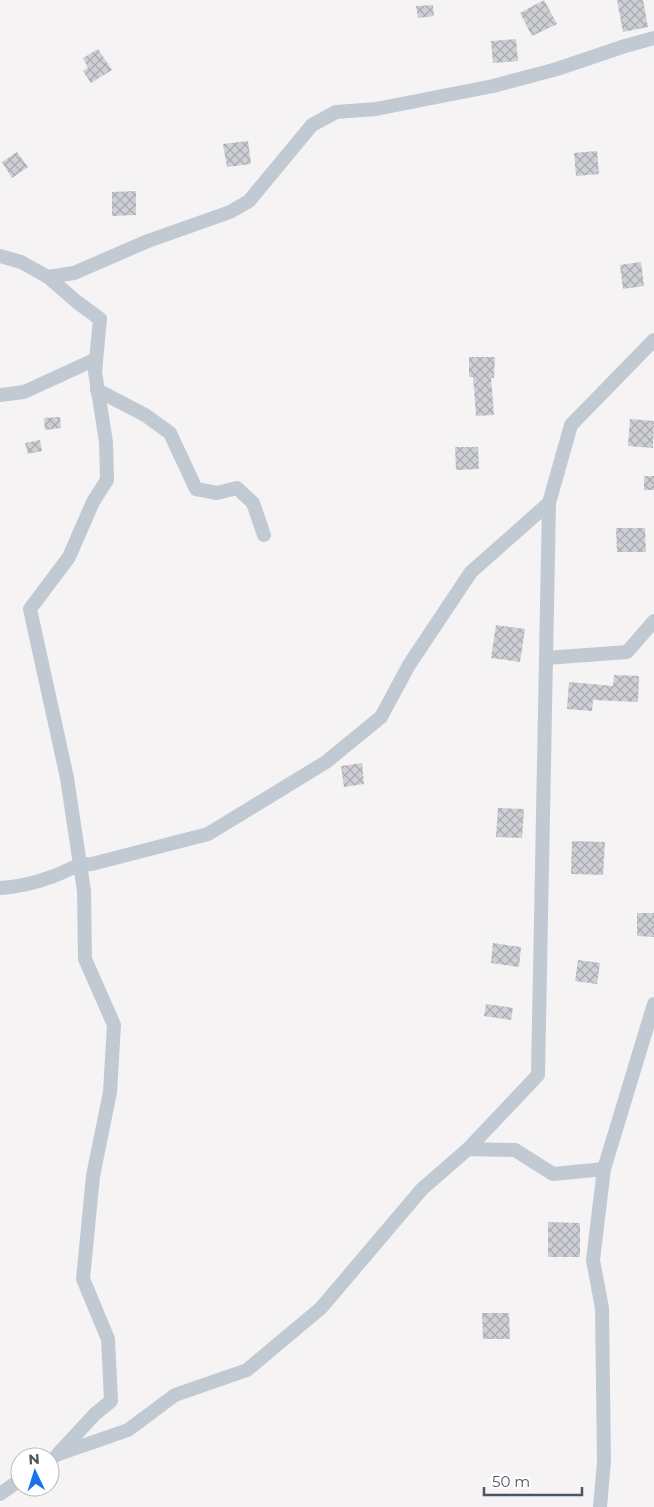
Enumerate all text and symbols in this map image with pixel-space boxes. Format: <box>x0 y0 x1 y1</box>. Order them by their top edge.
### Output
north arrow <box>10 1447 60 1497</box>
text: N <box>28 1450 40 1468</box>
scale bar <box>484 1464 582 1496</box>
text: 50 m <box>492 1472 530 1491</box>

